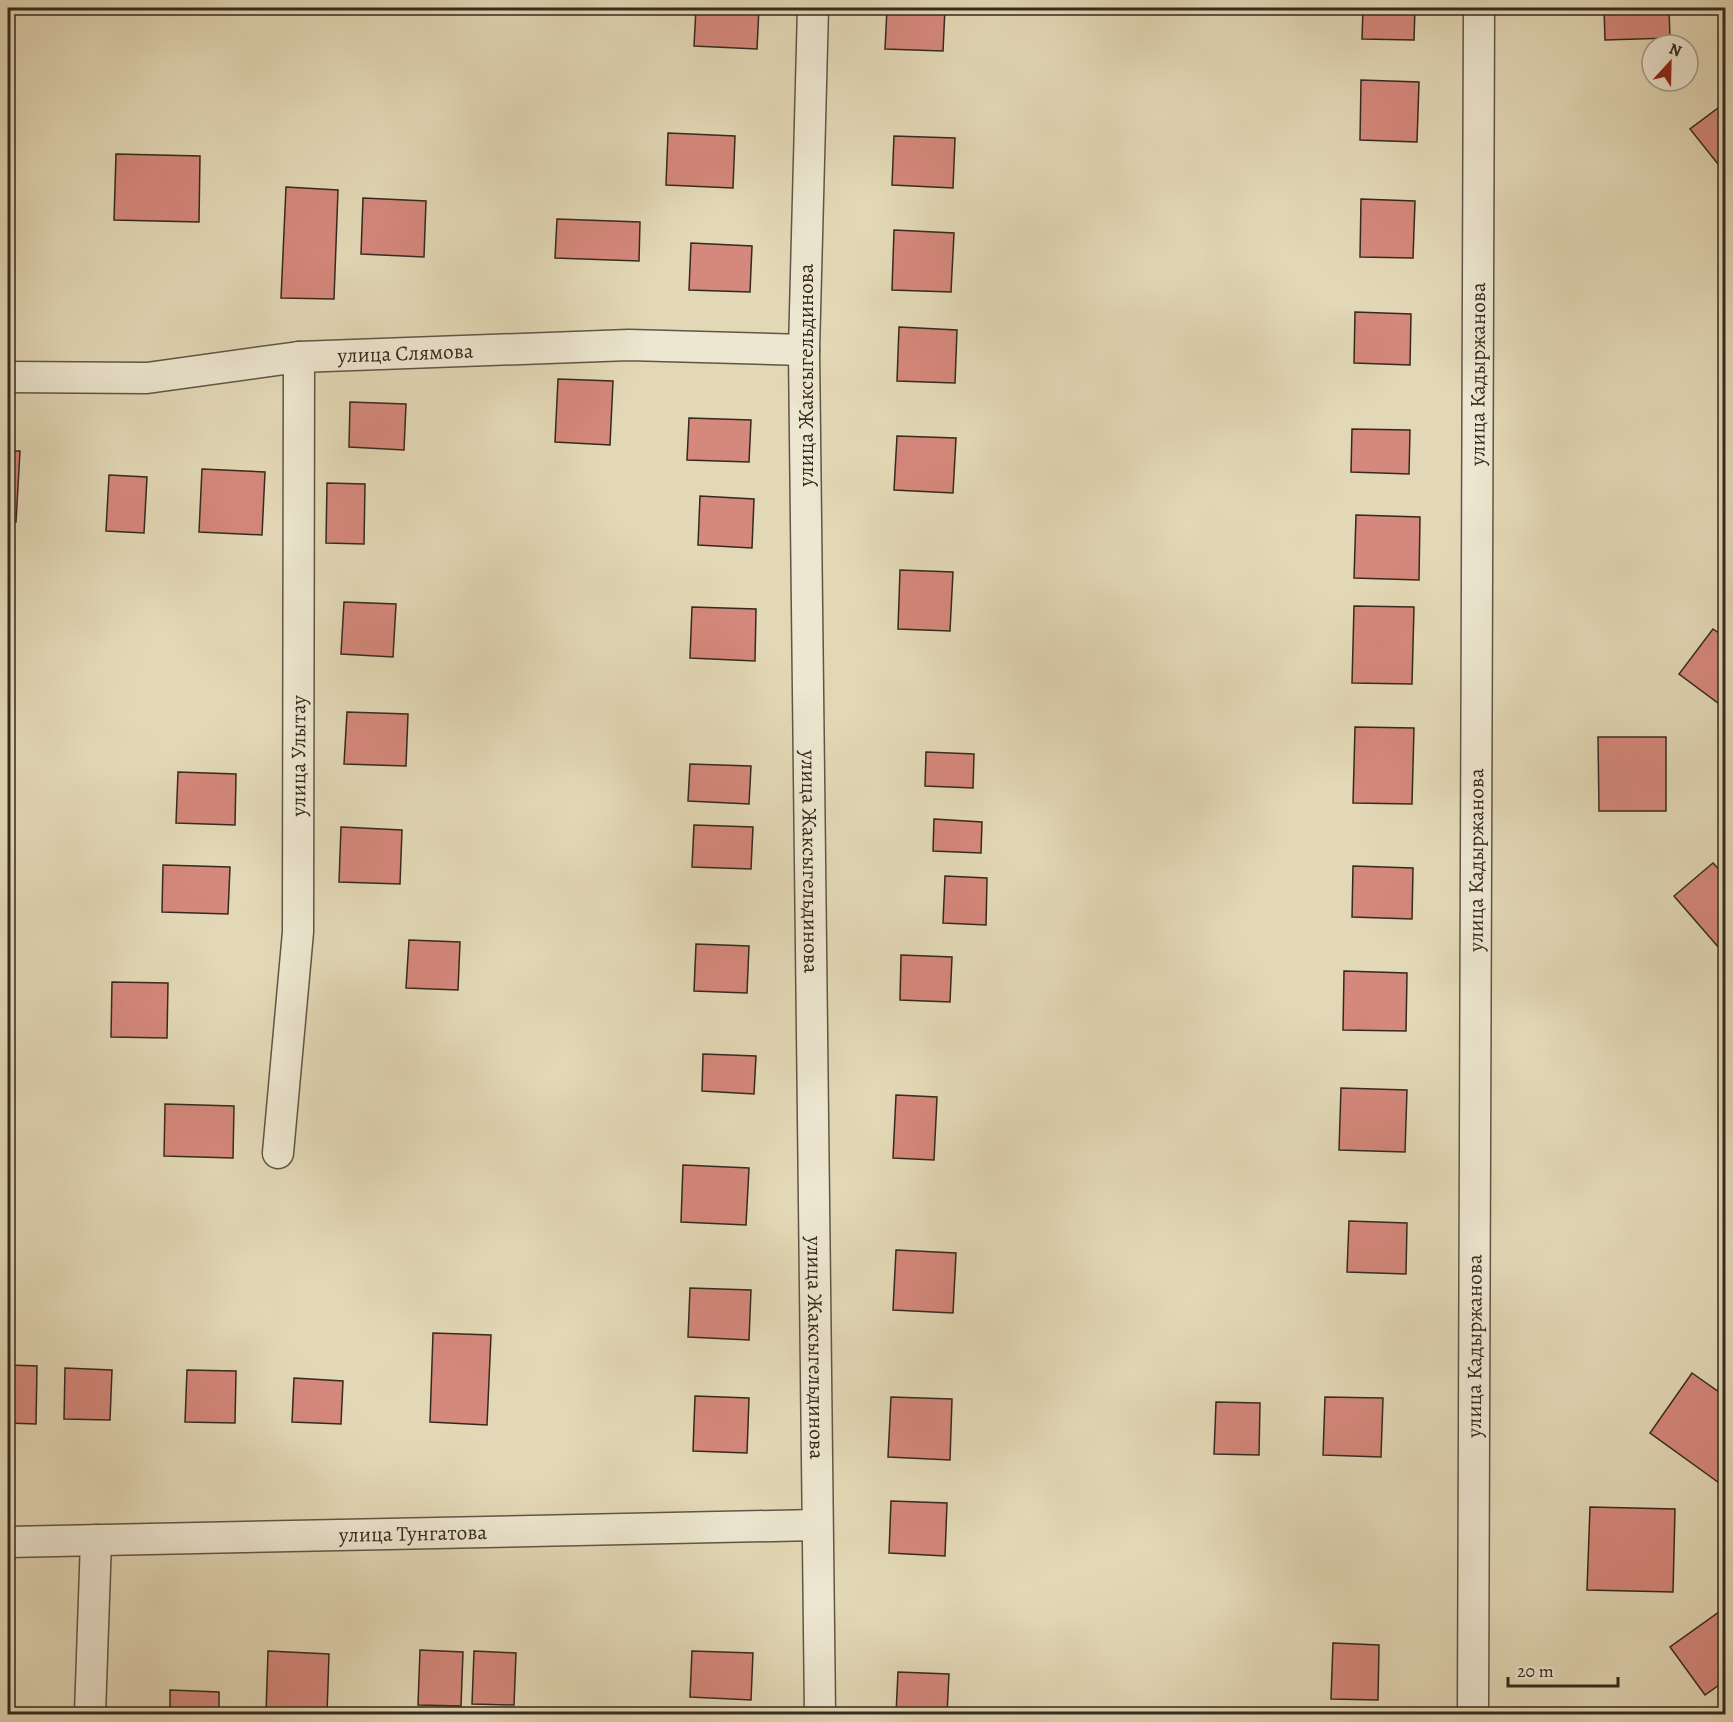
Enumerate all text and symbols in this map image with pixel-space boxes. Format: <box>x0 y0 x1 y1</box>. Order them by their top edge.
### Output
north arrow <box>1640 33 1700 93</box>
text: N <box>1666 38 1685 63</box>
street label: улица Жаксыгельдинова <box>792 263 820 488</box>
street label: улица Кадыржанова <box>1463 282 1492 467</box>
street label: улица Слямова <box>336 337 474 370</box>
street label: улица Улытау <box>284 695 312 818</box>
street label: улица Жаксыгельдинова <box>795 749 825 974</box>
street label: улица Кадыржанова <box>1462 768 1490 953</box>
street label: улица Жаксыгельдинова <box>800 1235 831 1460</box>
street label: улица Кадыржанова <box>1460 1254 1489 1439</box>
street label: улица Тунгатова <box>338 1518 488 1549</box>
scale bar <box>1508 1650 1618 1688</box>
text: 20 m <box>1517 1659 1554 1683</box>

